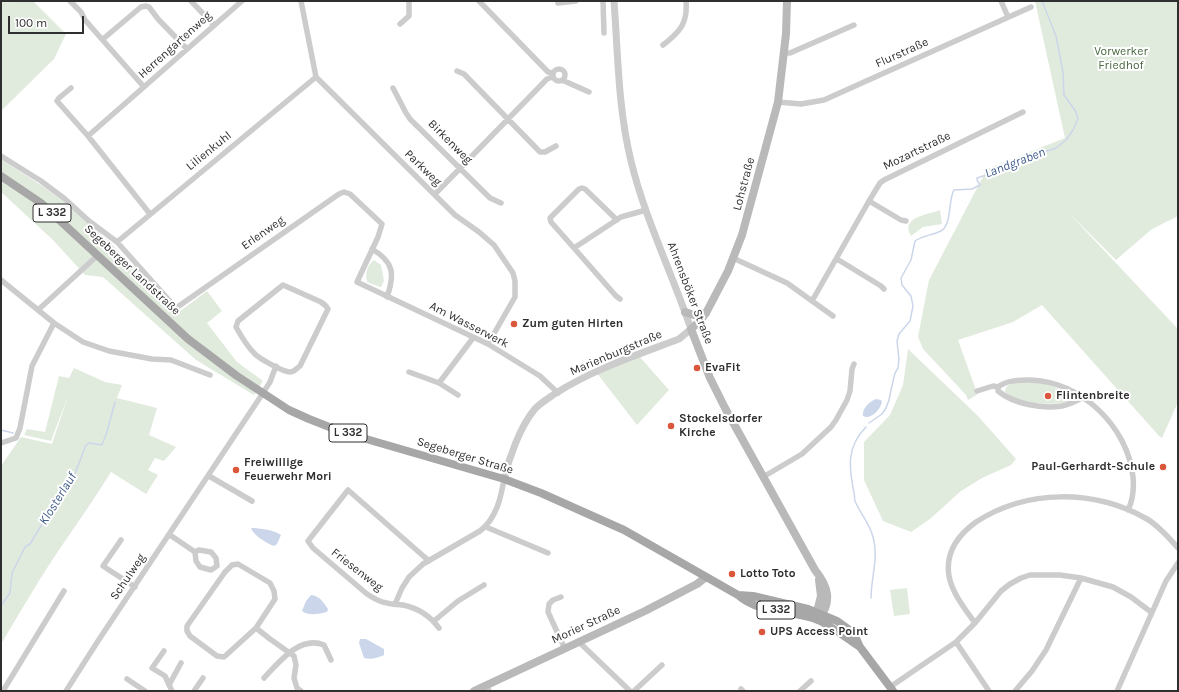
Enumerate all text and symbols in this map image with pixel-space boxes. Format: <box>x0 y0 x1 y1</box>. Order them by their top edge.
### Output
scale bar <box>10 8 86 34</box>
street label: Herrengartenweg <box>135 8 215 82</box>
text: 100 m <box>15 16 47 30</box>
street label: Flurstraße <box>873 35 931 71</box>
park label: Vorwerker Friedhof <box>1094 45 1148 73</box>
street label: Birkenweg <box>425 117 475 167</box>
street label: Lilienkuhl <box>183 128 235 174</box>
street label: Mozartstraße <box>881 128 953 174</box>
water label: Landgraben <box>983 144 1047 182</box>
street label: Parkweg <box>401 147 445 189</box>
street label: Lohstraße <box>730 156 758 212</box>
road number: L 332 <box>33 204 71 222</box>
street label: Erlenweg <box>239 213 287 253</box>
street label: Segeberger Landstraße <box>81 222 183 318</box>
street label: Ahrensböker Straße <box>664 240 716 346</box>
street label: Am Wasserwerk <box>427 299 511 351</box>
place label: Zum guten Hirten <box>522 317 623 331</box>
marker: Zum guten Hirten <box>509 319 519 329</box>
street label: Marienburgstraße <box>568 327 664 379</box>
place label: EvaFit <box>705 361 741 375</box>
marker: EvaFit <box>692 363 702 373</box>
place label: Flintenbreite <box>1056 389 1130 403</box>
marker: Flintenbreite <box>1043 391 1053 401</box>
place label: Stockelsdorfer Kirche <box>679 412 762 440</box>
marker: Stockelsdorfer Kirche <box>666 421 676 431</box>
road number: L 332 <box>329 424 367 442</box>
street label: Segeberger Straße <box>415 434 515 478</box>
place label: Freiwillige Feuerwehr Mori <box>244 456 332 484</box>
place label: Paul-Gerhardt-Schule <box>1031 460 1155 474</box>
marker: Paul-Gerhardt-Schule <box>1158 462 1168 472</box>
marker: Freiwillige Feuerwehr Mori <box>231 465 241 475</box>
water label: Klosterlauf <box>36 470 80 528</box>
street label: Friesenweg <box>328 545 386 595</box>
street label: Schulweg <box>107 551 149 603</box>
place label: Lotto Toto <box>740 567 796 581</box>
marker: Lotto Toto <box>727 569 737 579</box>
road number: L 332 <box>757 601 795 619</box>
street label: Morier Straße <box>549 603 623 647</box>
place label: UPS Access Point <box>770 625 868 639</box>
marker: UPS Access Point <box>757 627 767 637</box>

